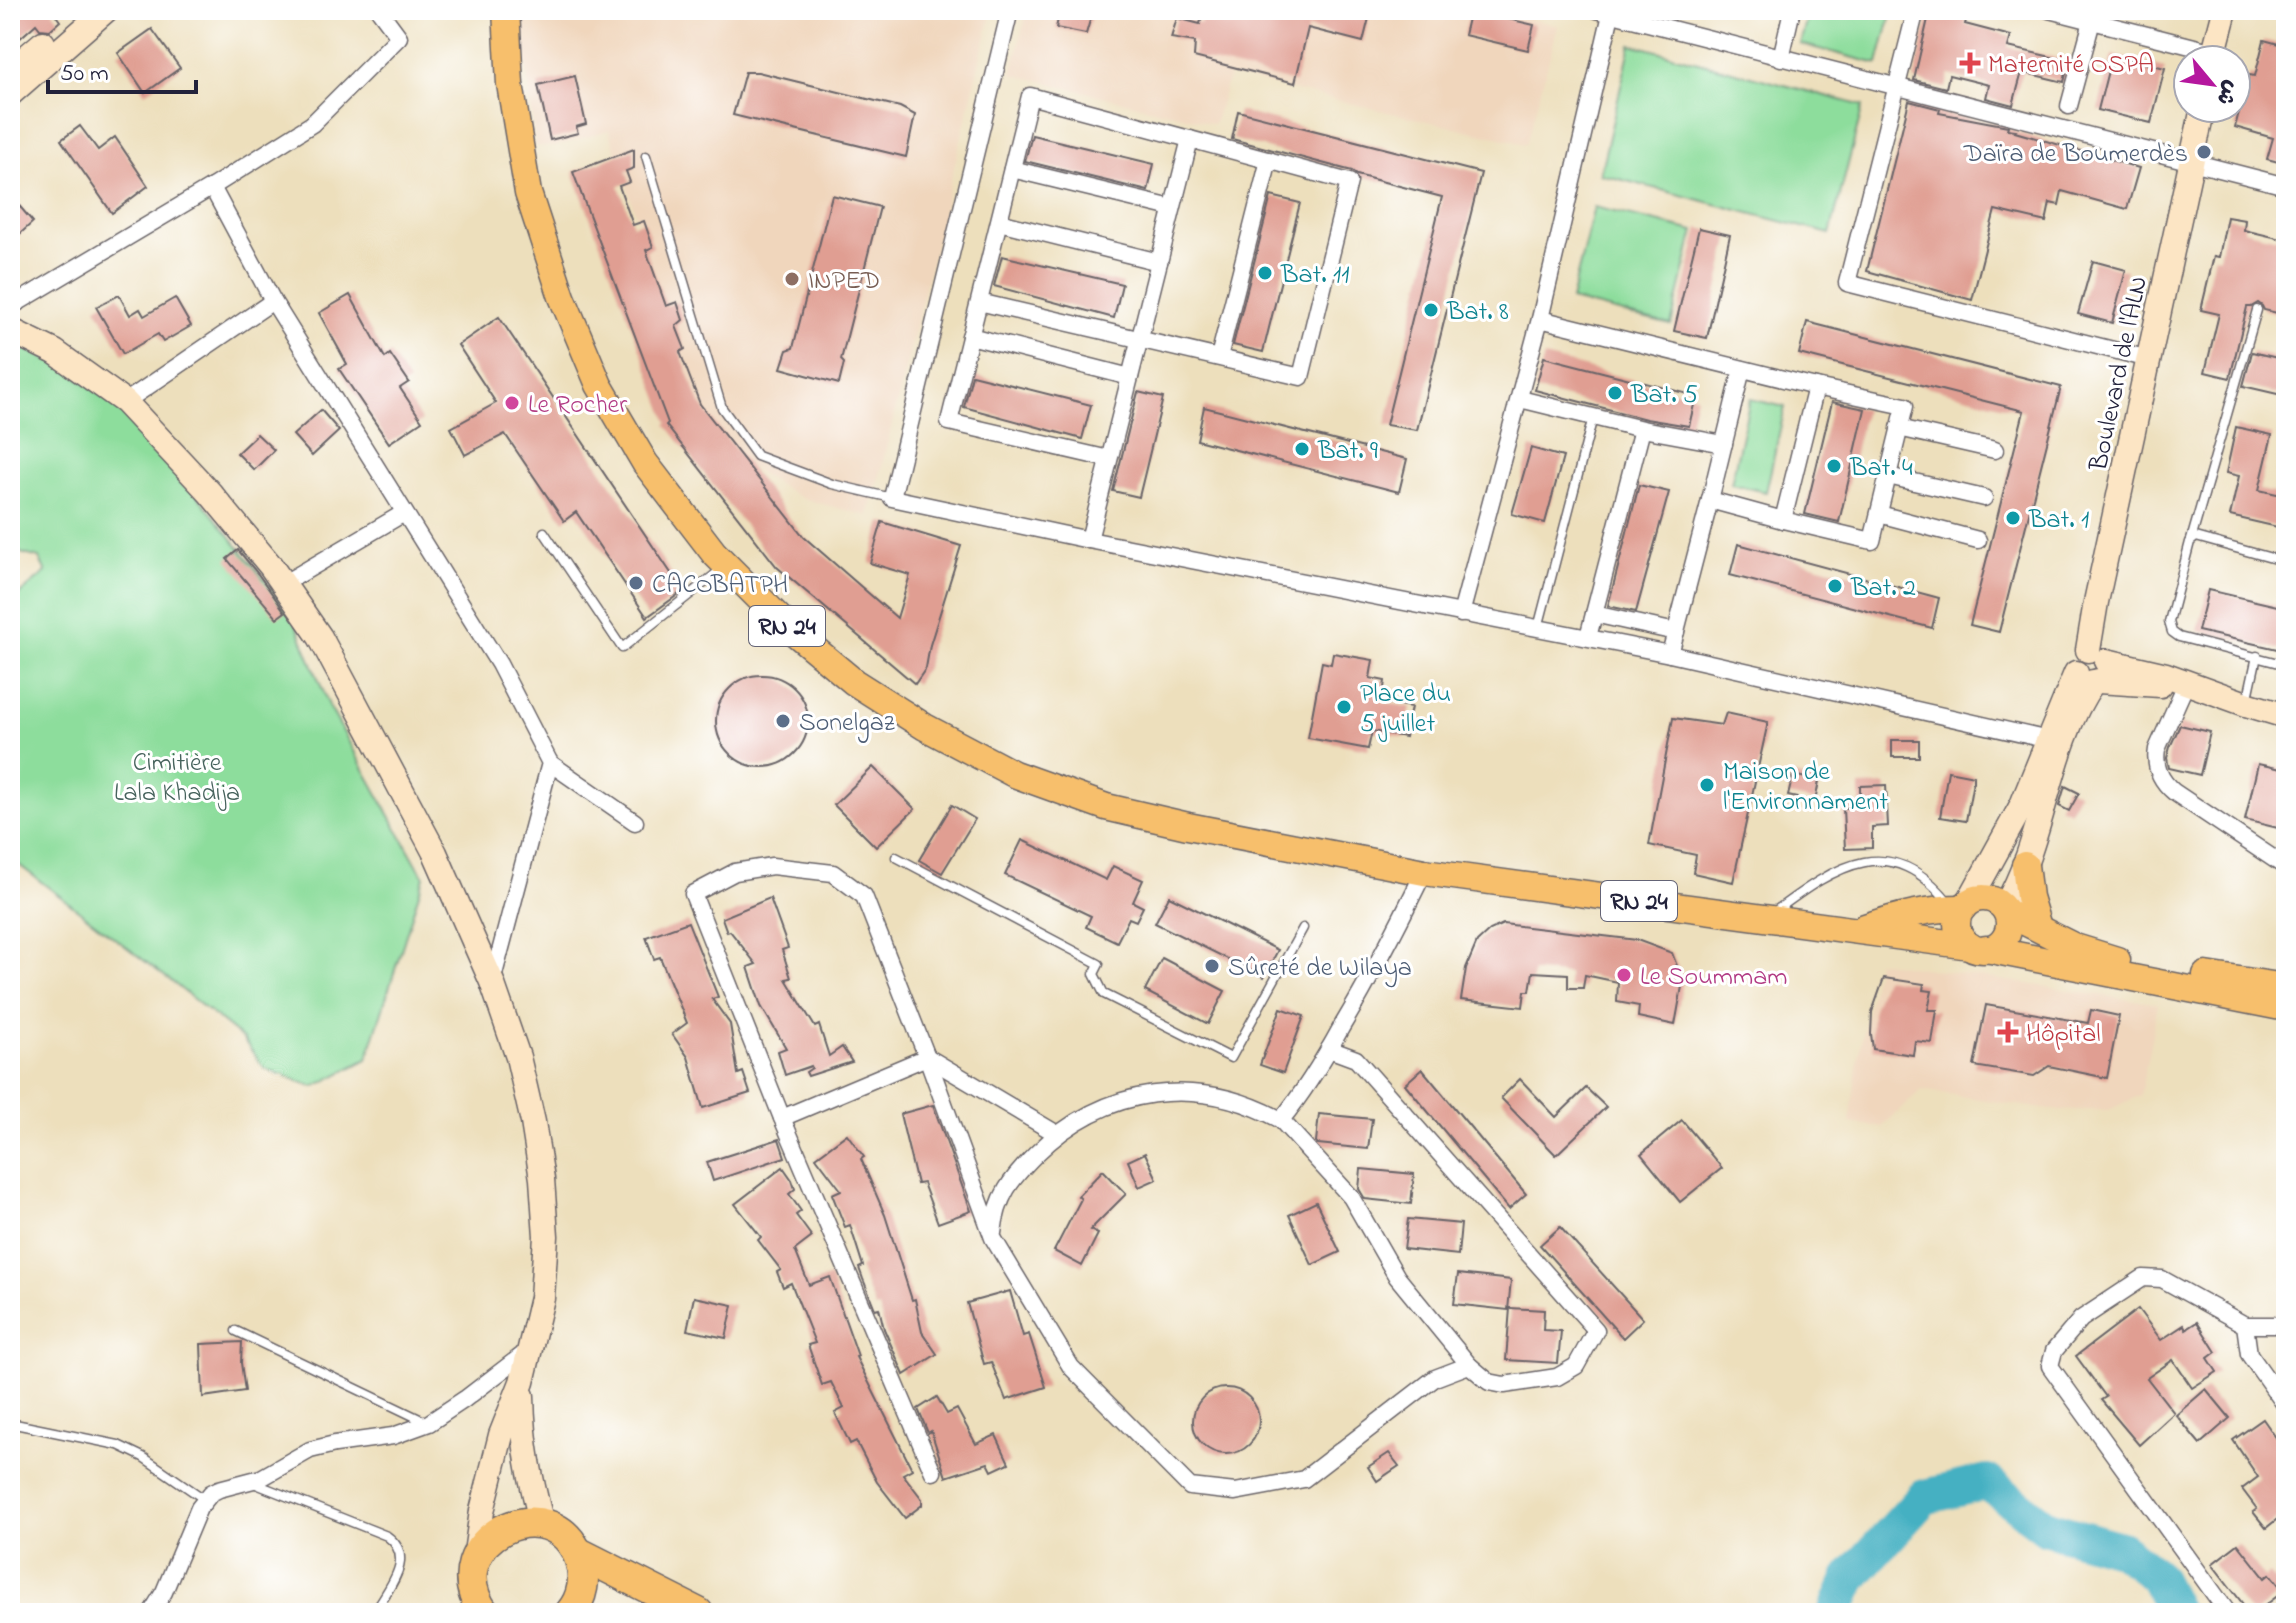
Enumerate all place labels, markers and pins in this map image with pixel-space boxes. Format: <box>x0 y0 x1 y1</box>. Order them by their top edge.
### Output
place label: Maternité OSPA <box>1988 47 2154 85</box>
marker: Maternité OSPA <box>1959 52 1981 74</box>
place label: Daïra de Boumerdès <box>1963 136 2188 174</box>
marker: Daïra de Boumerdès <box>2195 143 2213 161</box>
place label: Bat. 11 <box>1280 257 1350 295</box>
place label: INPED <box>808 263 880 301</box>
marker: Bat. 11 <box>1256 264 1274 282</box>
marker: INPED <box>783 270 801 288</box>
place label: Bat. 8 <box>1446 294 1509 332</box>
marker: Bat. 8 <box>1422 301 1440 319</box>
place label: Bat. 5 <box>1630 377 1698 415</box>
marker: Bat. 5 <box>1606 384 1624 402</box>
place label: Le Rocher <box>528 387 628 425</box>
marker: Le Rocher <box>503 394 521 412</box>
place label: Bat. 9 <box>1317 433 1378 471</box>
marker: Bat. 9 <box>1293 440 1311 458</box>
place label: Bat. 4 <box>1849 450 1913 488</box>
marker: Bat. 4 <box>1825 457 1843 475</box>
place label: Bat. 1 <box>2028 502 2089 540</box>
marker: Bat. 1 <box>2004 509 2022 527</box>
place label: CACOBATPH <box>652 567 788 605</box>
place label: Bat. 2 <box>1850 570 1916 608</box>
marker: CACOBATPH <box>627 574 645 592</box>
marker: Bat. 2 <box>1826 577 1844 595</box>
place label: Place du 5 juillet <box>1360 676 1451 744</box>
marker: Place du 5 juillet <box>1335 698 1353 716</box>
place label: Sonelgaz <box>799 705 895 743</box>
marker: Sonelgaz <box>774 712 792 730</box>
place label: Maison de l'Environnament <box>1723 754 1888 822</box>
marker: Maison de l'Environnament <box>1698 776 1716 794</box>
place label: Sûreté de Wilaya <box>1228 950 1412 988</box>
marker: Sûreté de Wilaya <box>1203 957 1221 975</box>
place label: Le Soummam <box>1640 959 1787 997</box>
marker: Le Soummam <box>1615 966 1633 984</box>
place label: Hôpital <box>2026 1016 2101 1054</box>
marker: Hôpital <box>1997 1021 2019 1043</box>

